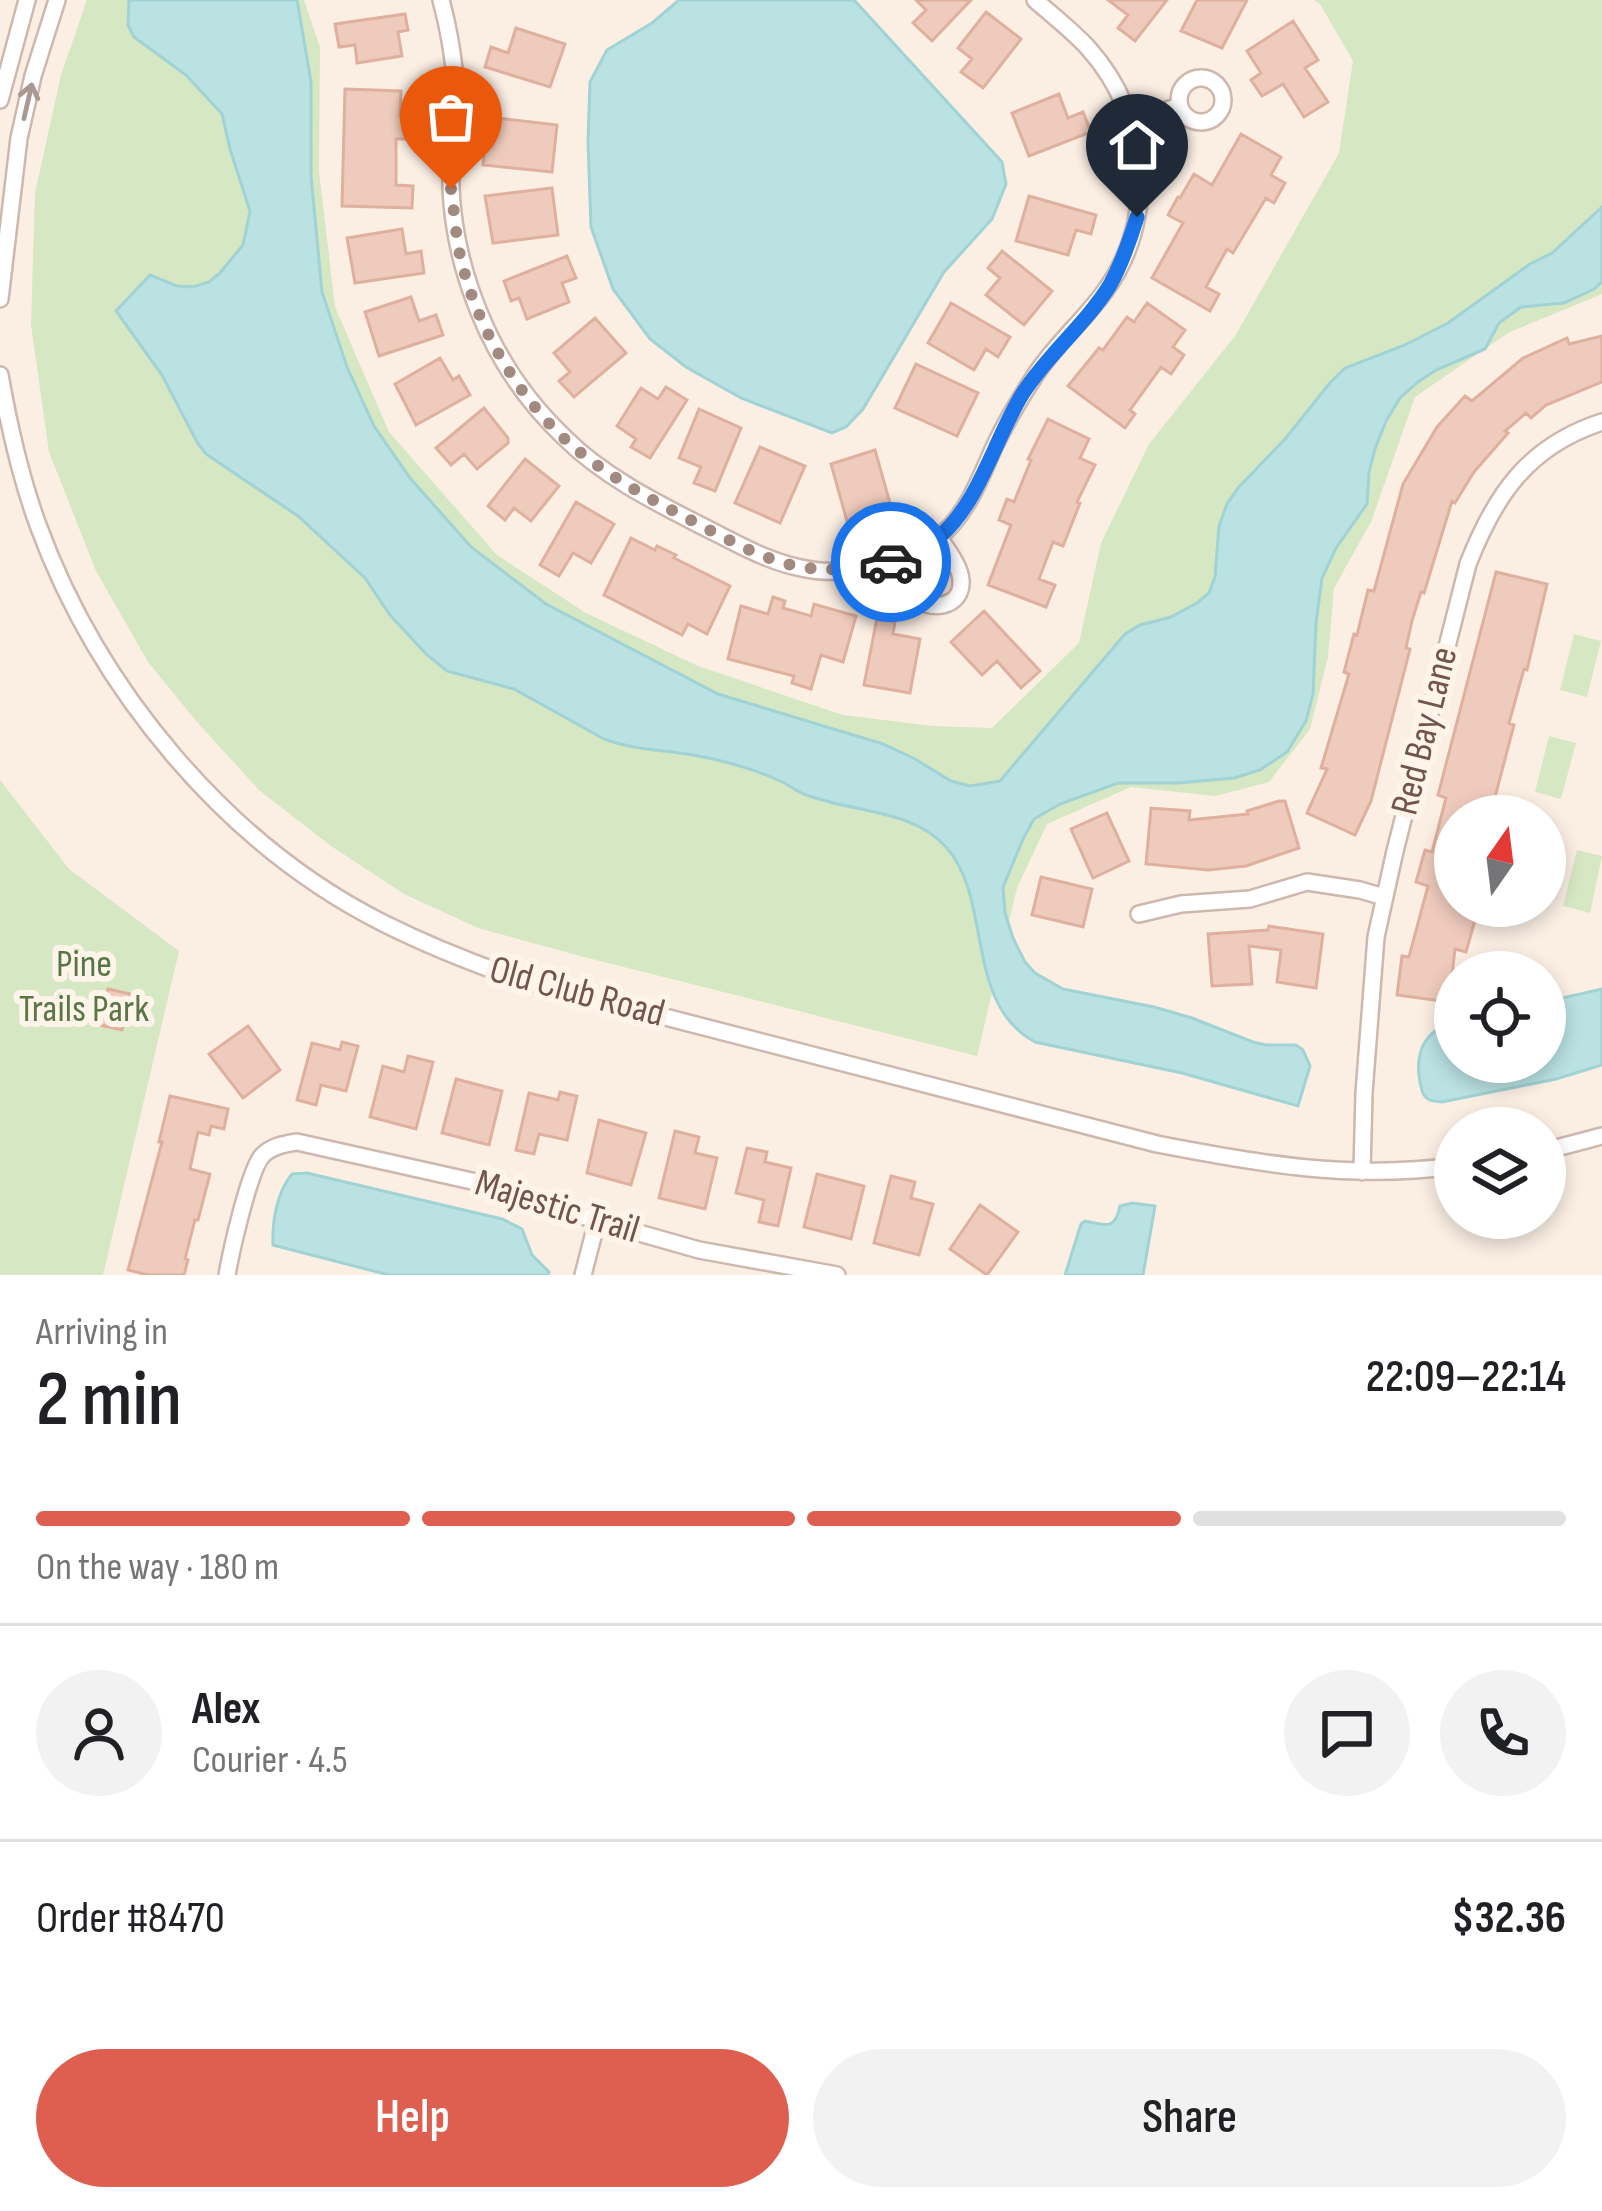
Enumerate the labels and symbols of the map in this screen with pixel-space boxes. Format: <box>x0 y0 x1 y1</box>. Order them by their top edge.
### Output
pin <box>400 66 502 189</box>
one-way arrow <box>17 82 40 120</box>
pin <box>1086 94 1188 217</box>
courier <box>831 502 951 622</box>
street label: Red Bay Lane <box>1382 642 1468 820</box>
north arrow <box>1434 795 1566 927</box>
park label: Pine Trails Park <box>19 941 149 1033</box>
street label: Old Club Road <box>485 946 669 1038</box>
street label: Majestic Trail <box>469 1160 645 1254</box>

